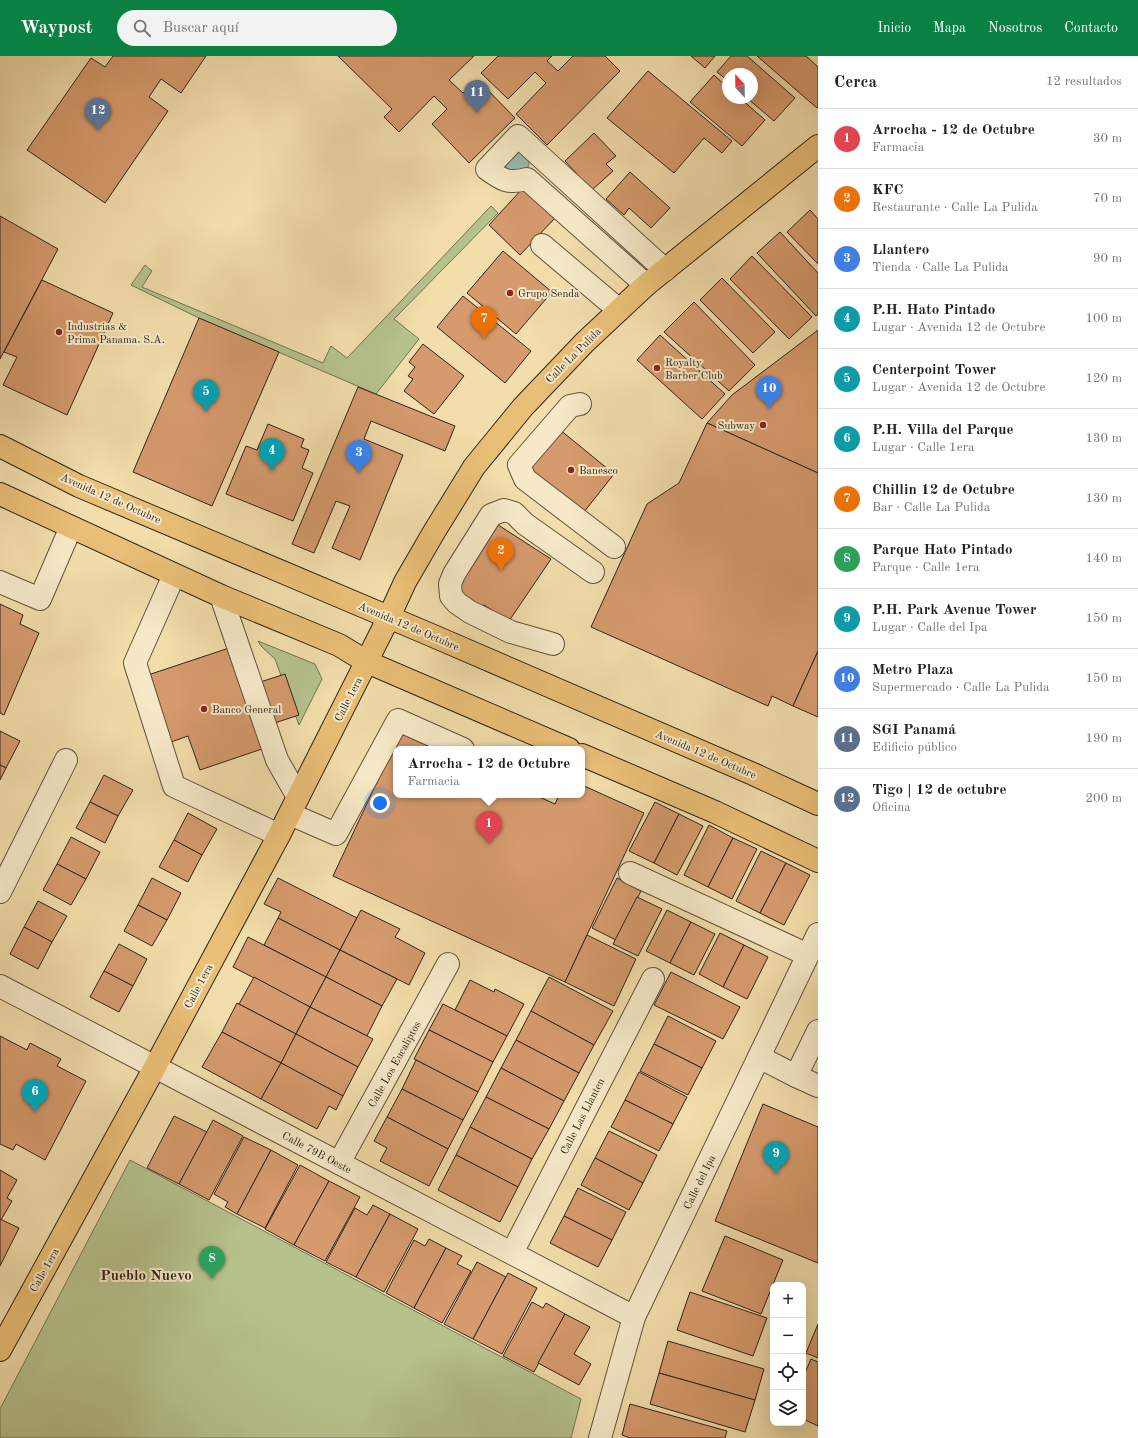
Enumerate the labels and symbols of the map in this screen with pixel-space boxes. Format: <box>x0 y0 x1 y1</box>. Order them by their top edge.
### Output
north arrow <box>722 68 758 104</box>
pin: 11 <box>464 80 490 113</box>
pin: 12 <box>85 98 111 131</box>
marker: Grupo Senda <box>505 288 515 298</box>
place label: Grupo Senda <box>518 289 580 300</box>
pin: 7 <box>471 306 497 339</box>
place label: Industrias & Prima Panama, S.A. <box>67 322 165 346</box>
street label: Calle La Pulida <box>544 326 604 386</box>
marker: Industrias & Prima Panama, S.A. <box>54 327 64 337</box>
place label: Royalty Barber Club <box>665 358 723 382</box>
marker: Royalty Barber Club <box>652 363 662 373</box>
pin: 10 <box>756 376 782 409</box>
pin: 5 <box>193 379 219 412</box>
marker: Subway <box>758 420 768 430</box>
place label: Subway <box>718 421 755 432</box>
pin: 4 <box>259 438 285 471</box>
pin: 3 <box>346 440 372 473</box>
marker: Banesco <box>566 465 576 475</box>
place label: Banesco <box>579 466 618 477</box>
street label: Avenida 12 de Octubre <box>59 472 162 526</box>
pin: 2 <box>488 538 514 571</box>
street label: Avenida 12 de Octubre <box>356 601 460 654</box>
street label: Calle 1era <box>333 675 365 724</box>
marker: Banco General <box>199 704 209 714</box>
place label: Banco General <box>212 705 281 716</box>
street label: Avenida 12 de Octubre <box>653 729 757 782</box>
your location <box>370 793 390 813</box>
pin: 1 <box>476 811 502 844</box>
street label: Calle 1era <box>183 962 216 1011</box>
street label: Calle Los Eucaliptos <box>367 1019 424 1110</box>
street label: Calle Las Llanten <box>559 1077 607 1157</box>
pin: 6 <box>22 1079 48 1112</box>
street label: Calle 79B Oeste <box>280 1130 353 1176</box>
pin: 9 <box>763 1141 789 1174</box>
street label: Calle del Ipa <box>682 1153 719 1212</box>
street label: Calle 1era <box>29 1246 62 1295</box>
pin: 8 <box>199 1246 225 1279</box>
district label: Pueblo Nuevo <box>100 1269 192 1284</box>

